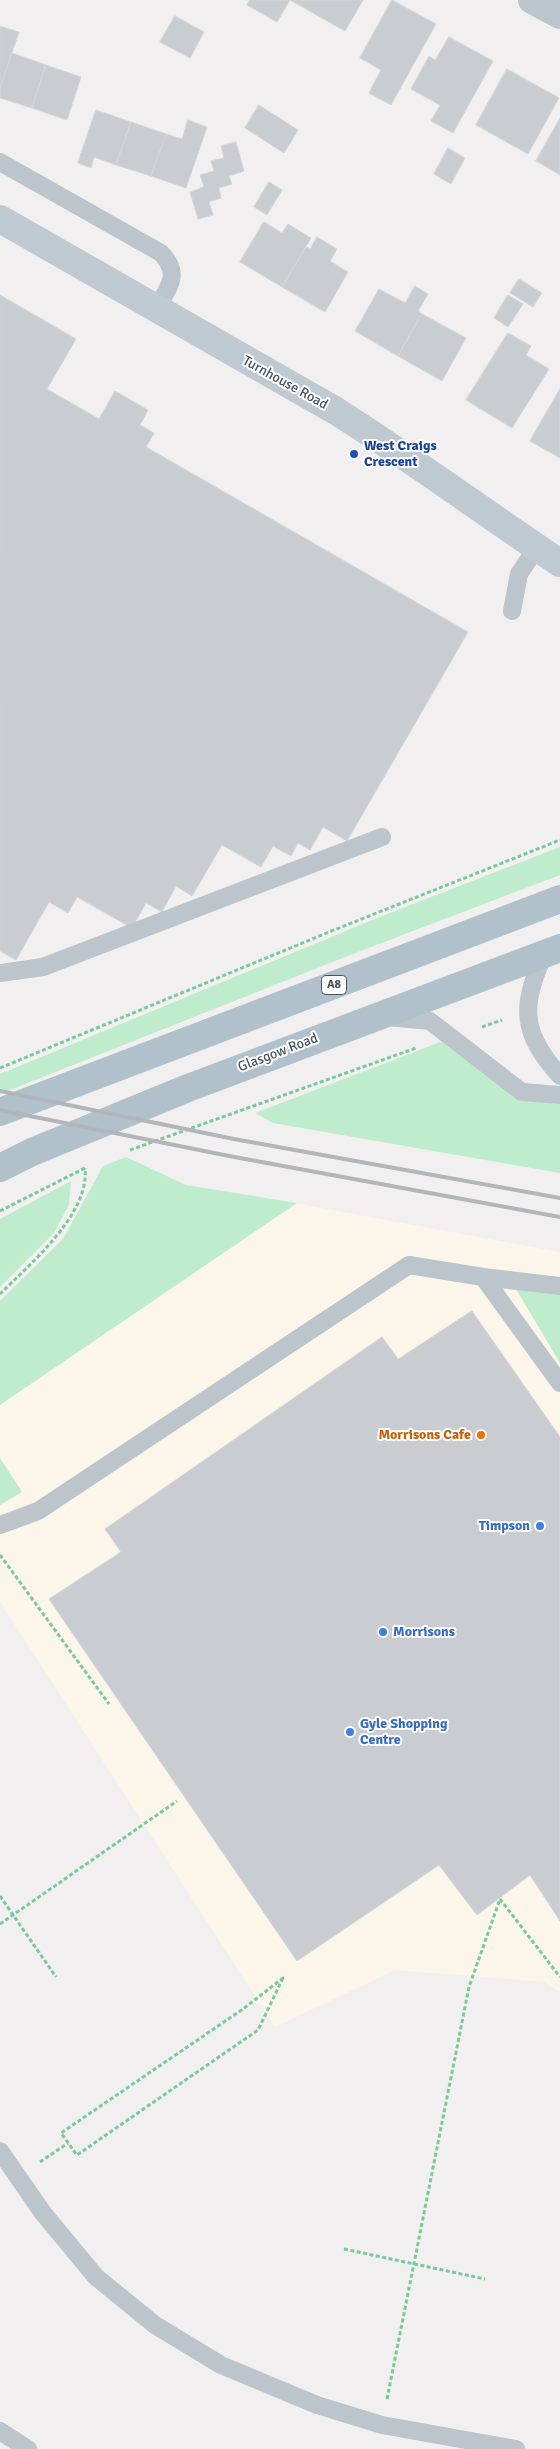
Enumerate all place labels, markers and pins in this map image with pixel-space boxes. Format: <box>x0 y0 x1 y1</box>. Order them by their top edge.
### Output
place label: West Craigs Crescent <box>364 438 437 471</box>
marker: West Craigs Crescent <box>348 448 360 460</box>
place label: Morrisons Cafe <box>378 1427 471 1443</box>
marker: Morrisons Cafe <box>475 1429 487 1441</box>
place label: Timpson <box>479 1518 530 1534</box>
marker: Timpson <box>534 1520 546 1532</box>
place label: Morrisons <box>393 1624 455 1640</box>
marker: Morrisons <box>377 1626 389 1638</box>
place label: Gyle Shopping Centre <box>360 1716 447 1748</box>
marker: Gyle Shopping Centre <box>344 1726 356 1738</box>

